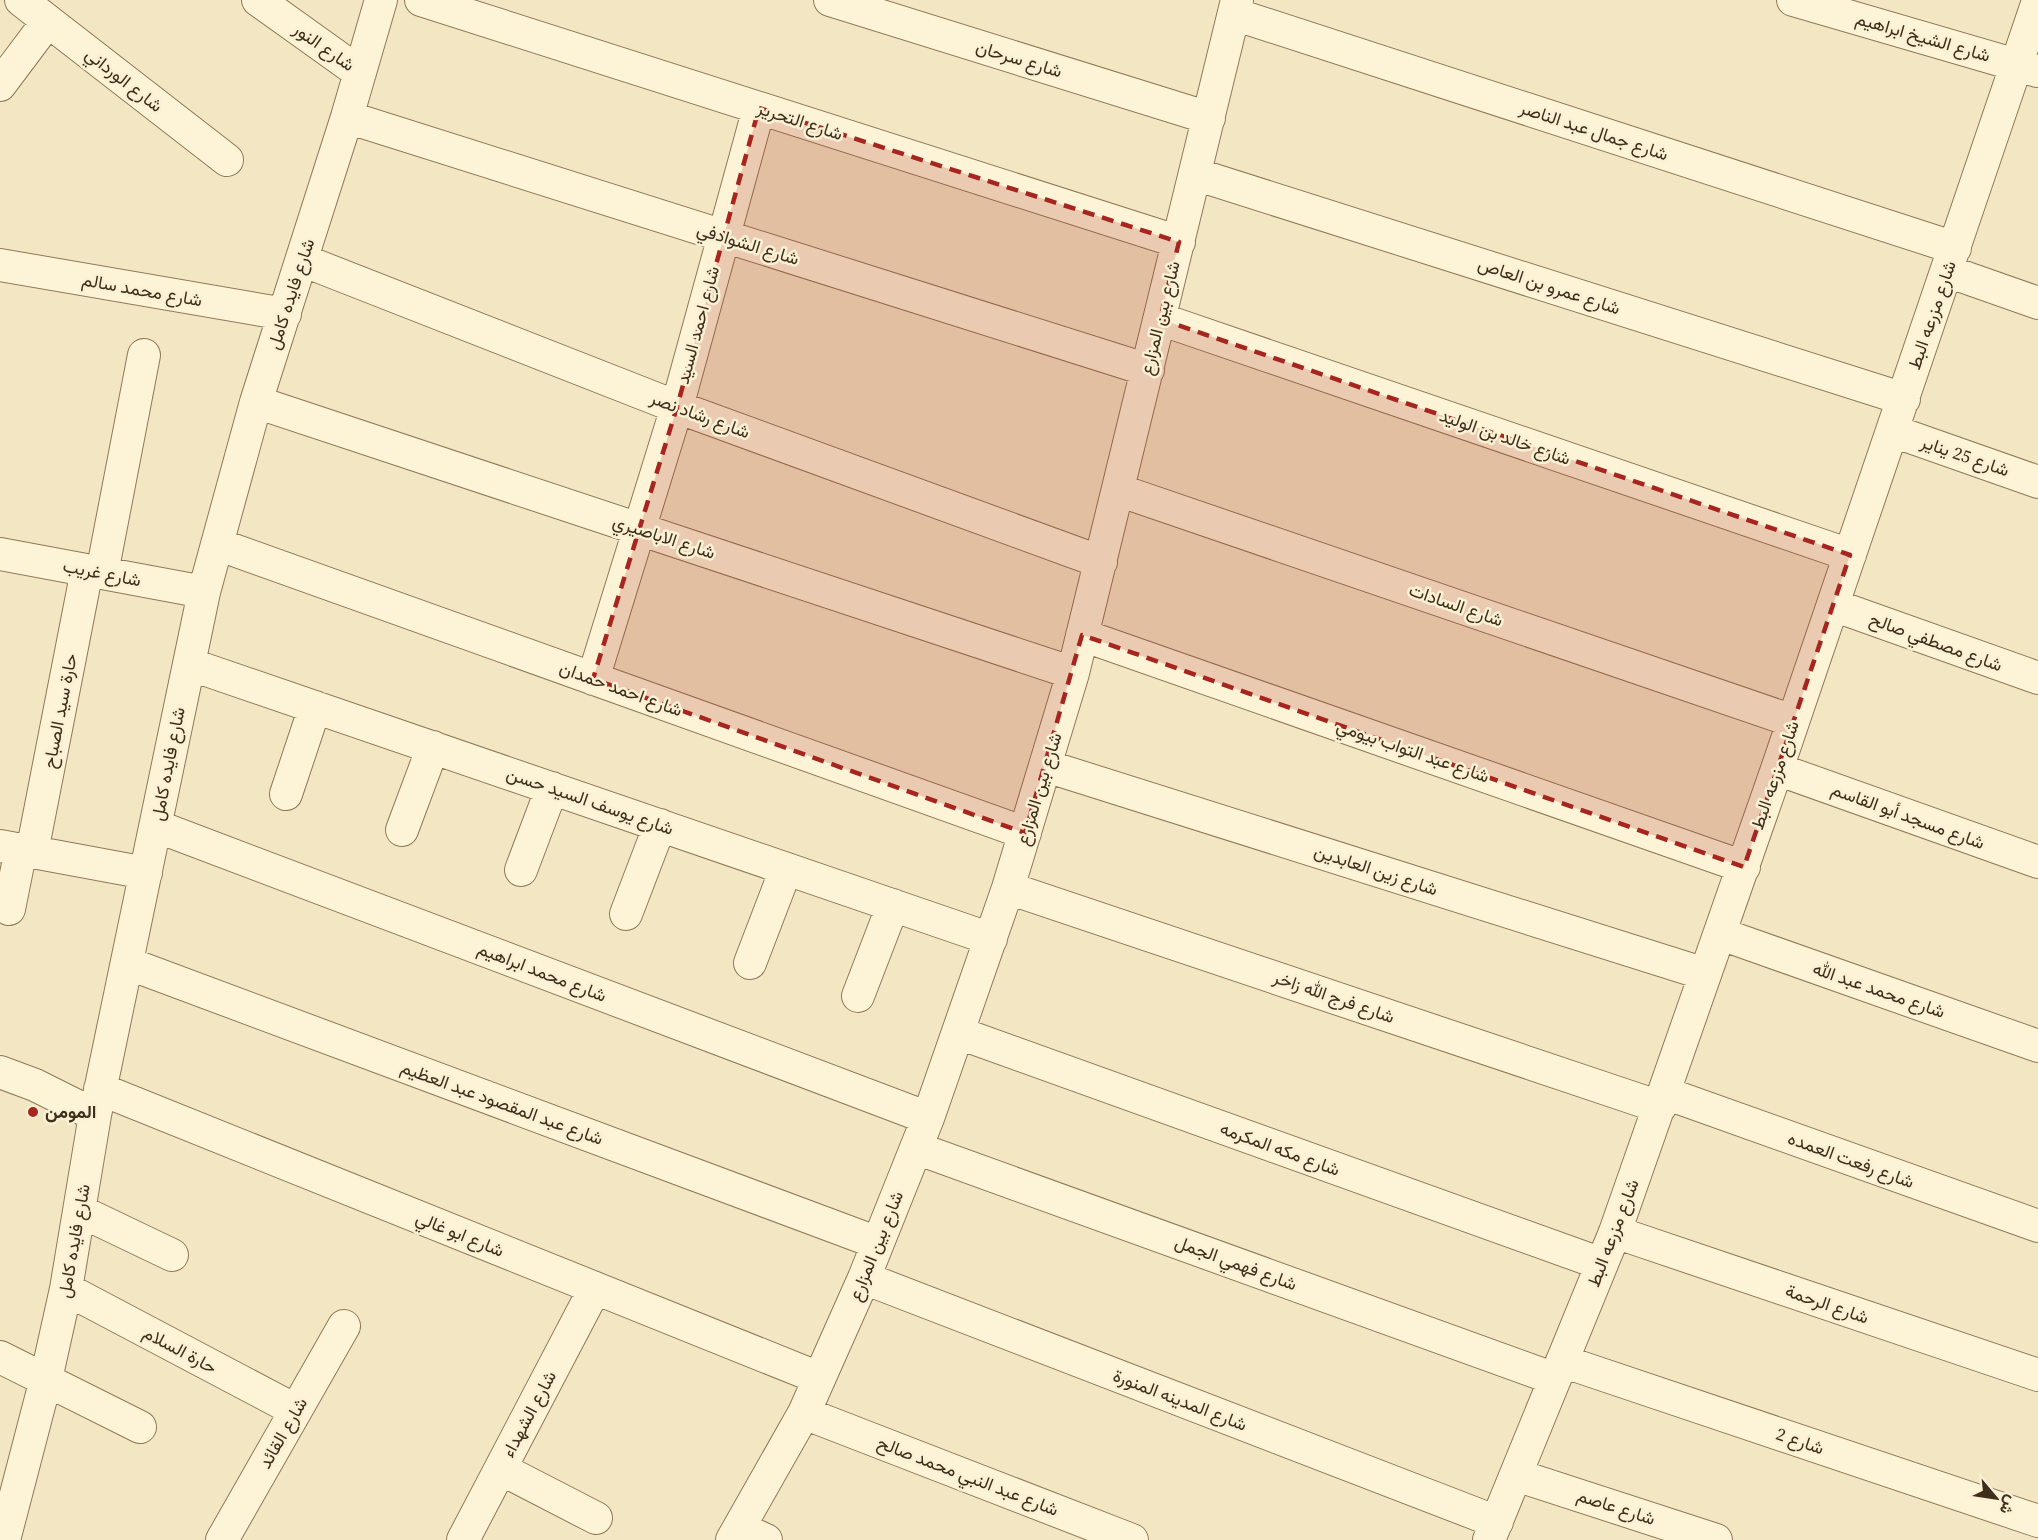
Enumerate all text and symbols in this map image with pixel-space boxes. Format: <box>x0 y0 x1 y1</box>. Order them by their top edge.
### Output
street label: شارع الشيخ ابراهيم <box>1853 5 1993 68</box>
street label: شارع النور <box>288 16 360 77</box>
street label: شارع سرحان <box>973 34 1065 83</box>
street label: شارع الورداني <box>78 41 168 120</box>
street label: شارع جمال عبد الناصر <box>1516 94 1672 166</box>
street label: شارع التحرير <box>753 95 846 146</box>
street label: شارع الشوادفي <box>693 216 802 274</box>
street label: شارع فايده كامل <box>261 235 320 353</box>
street label: شارع عمرو بن العاص <box>1475 251 1624 320</box>
street label: شارع مزرعه البط <box>1901 257 1962 373</box>
street label: شارع بين المزارع <box>1133 258 1186 378</box>
street label: شارع احمد السيد <box>670 263 725 387</box>
street label: شارع محمد سالم <box>80 267 204 312</box>
street label: شارع رشاد نصر <box>646 385 754 444</box>
street label: شارع خالد بن الوليد <box>1436 402 1574 471</box>
street label: شارع 25 يناير <box>1917 428 2013 482</box>
street label: شارع الاباصيري <box>609 508 719 568</box>
street label: شارع غريب <box>61 553 143 592</box>
street label: شارع السادات <box>1406 577 1507 632</box>
street label: شارع مصطفي صالح <box>1865 606 2006 680</box>
street label: حارة سيد الصباح <box>36 651 83 770</box>
street label: شارع احمد حمدان <box>556 655 686 722</box>
street label: شارع فايده كامل <box>144 705 191 823</box>
street label: شارع عبد التواب بيومي <box>1332 713 1493 791</box>
street label: شارع مزرعه البط <box>1744 717 1805 833</box>
street label: شارع بين المزارع <box>1009 729 1068 848</box>
street label: شارع يوسف السيد حسن <box>503 760 677 841</box>
street label: شارع مسجد أبو القاسم <box>1828 776 1988 855</box>
street label: شارع زين العابدين <box>1311 838 1441 901</box>
street label: شارع محمد ابراهيم <box>474 935 610 1008</box>
street label: شارع محمد عبد الله <box>1810 955 1949 1024</box>
street label: شارع فرج الله زاخر <box>1269 964 1398 1029</box>
street label: شارع عبد المقصود عبد العظيم <box>397 1054 607 1151</box>
place label: المومن <box>45 1099 96 1124</box>
marker: المومن <box>26 1105 40 1119</box>
street label: شارع مكه المكرمه <box>1217 1115 1344 1182</box>
street label: شارع رفعت العمده <box>1785 1125 1918 1194</box>
street label: شارع مزرعه البط <box>1580 1175 1645 1290</box>
street label: شارع فايده كامل <box>51 1182 96 1300</box>
street label: شارع بين المزارع <box>842 1187 909 1305</box>
street label: شارع ابو غالي <box>411 1205 508 1265</box>
street label: شارع فهمي الجمل <box>1171 1229 1301 1299</box>
street label: شارع الرحمة <box>1782 1278 1872 1330</box>
street label: حارة السلام <box>139 1320 222 1379</box>
street label: شارع المدينه المنورة <box>1110 1362 1251 1437</box>
street label: شارع الشهداء <box>495 1366 562 1462</box>
street label: شارع القائد <box>252 1393 313 1473</box>
street label: شارع 2 <box>1773 1421 1828 1460</box>
street label: شارع عبد النبي محمد صالح <box>873 1429 1062 1524</box>
north arrow <box>1966 1468 2026 1528</box>
street label: شارع عاصم <box>1574 1482 1659 1531</box>
text: ش <box>1995 1492 2023 1519</box>

